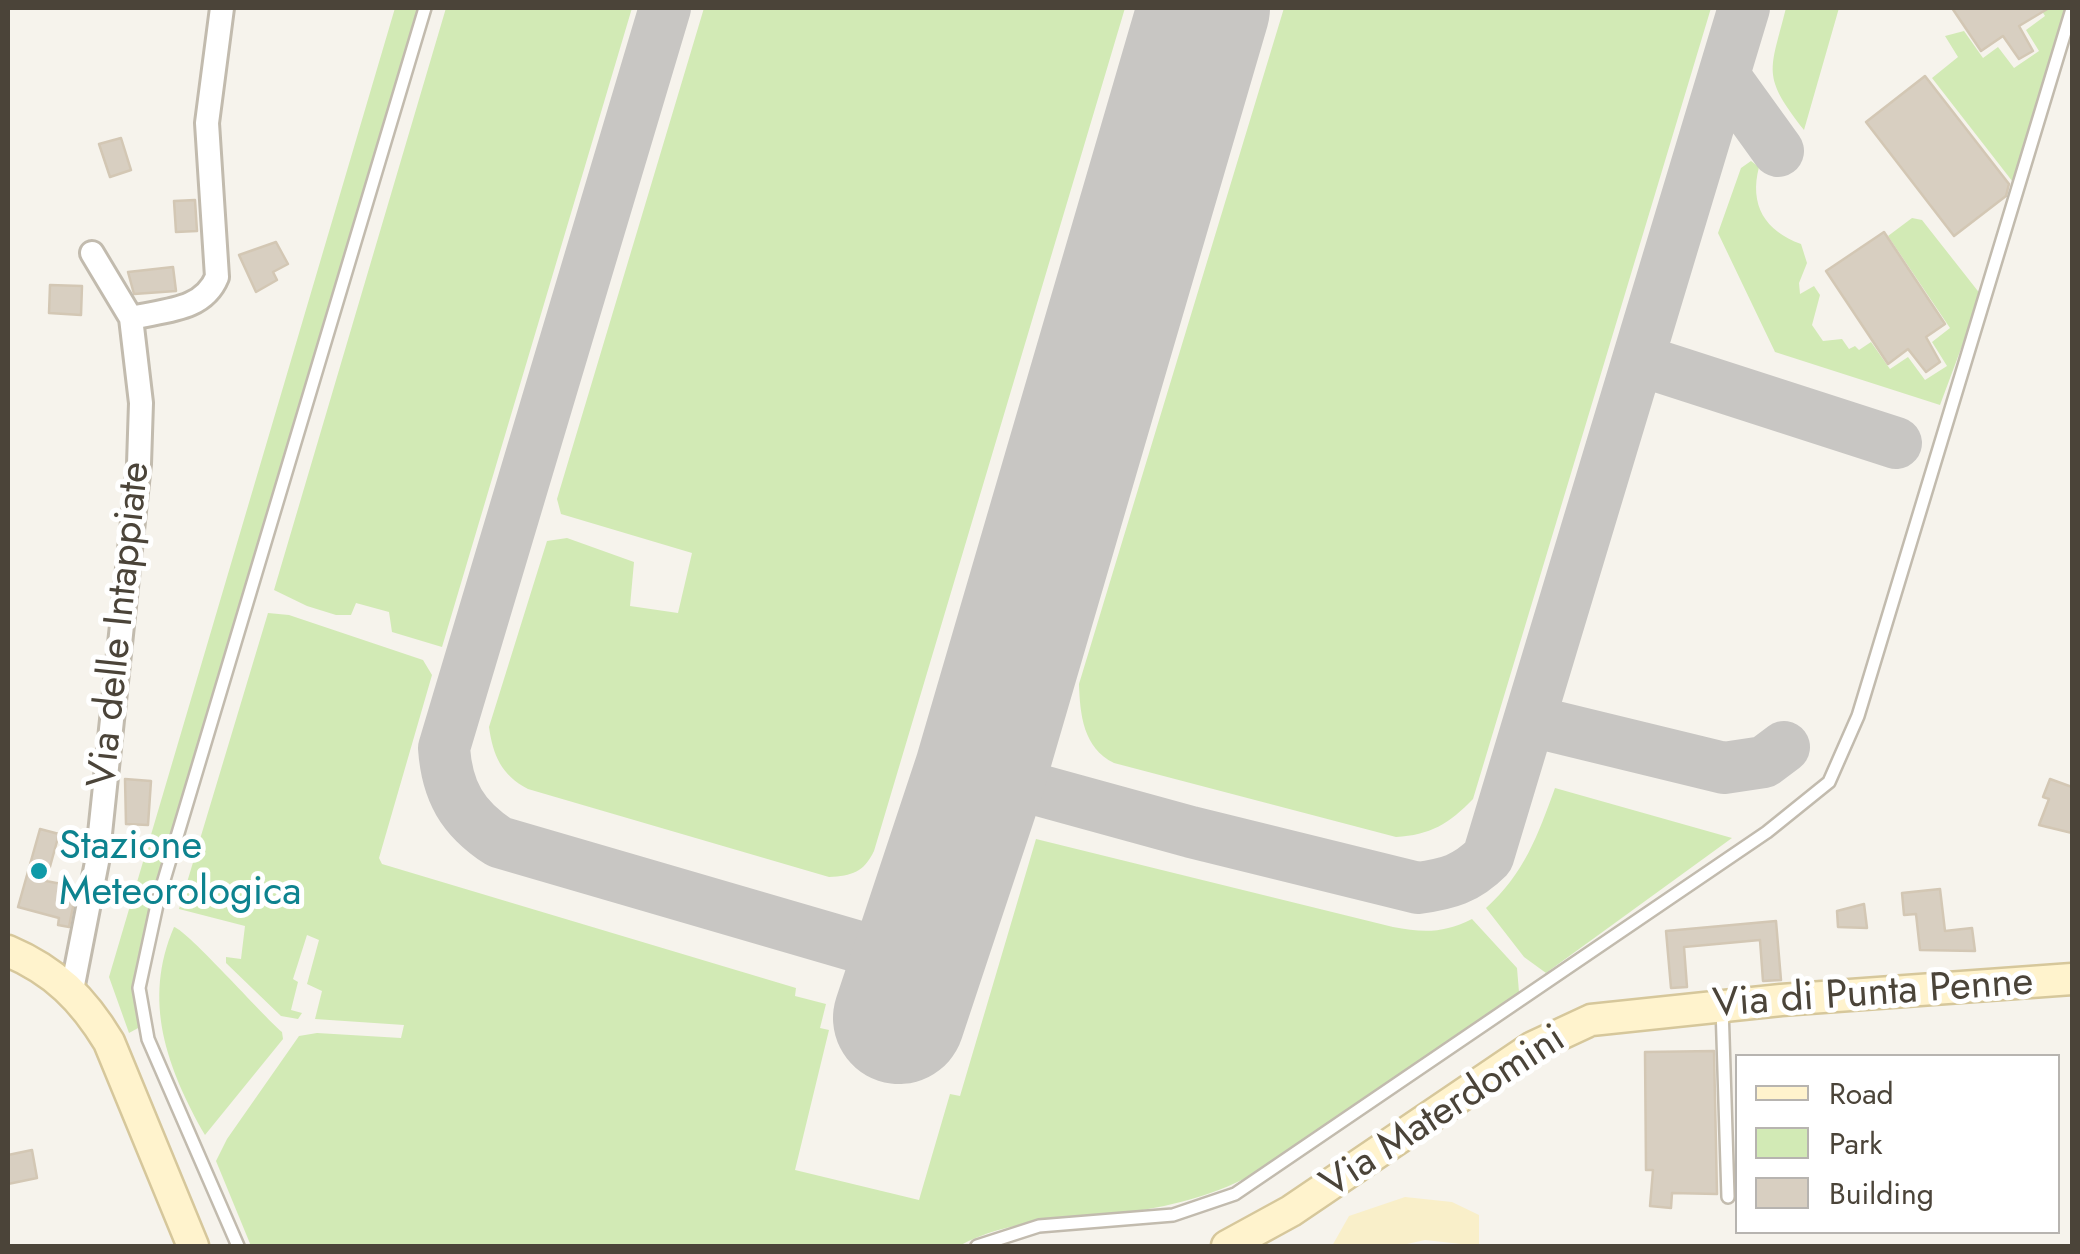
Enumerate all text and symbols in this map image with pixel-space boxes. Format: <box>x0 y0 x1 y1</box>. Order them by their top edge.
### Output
street label: Via delle Intappiate <box>80 460 162 790</box>
place label: Stazione Meteorologica <box>59 824 302 918</box>
marker: Stazione Meteorologica <box>28 860 50 882</box>
street label: Via di Punta Penne <box>1711 960 2035 1030</box>
street label: Via Materdomini <box>1313 1016 1575 1210</box>
legend <box>1735 1054 2060 1234</box>
text: Road <box>1829 1072 1894 1115</box>
text: Park <box>1829 1122 1882 1165</box>
text: Building <box>1829 1172 1934 1215</box>

